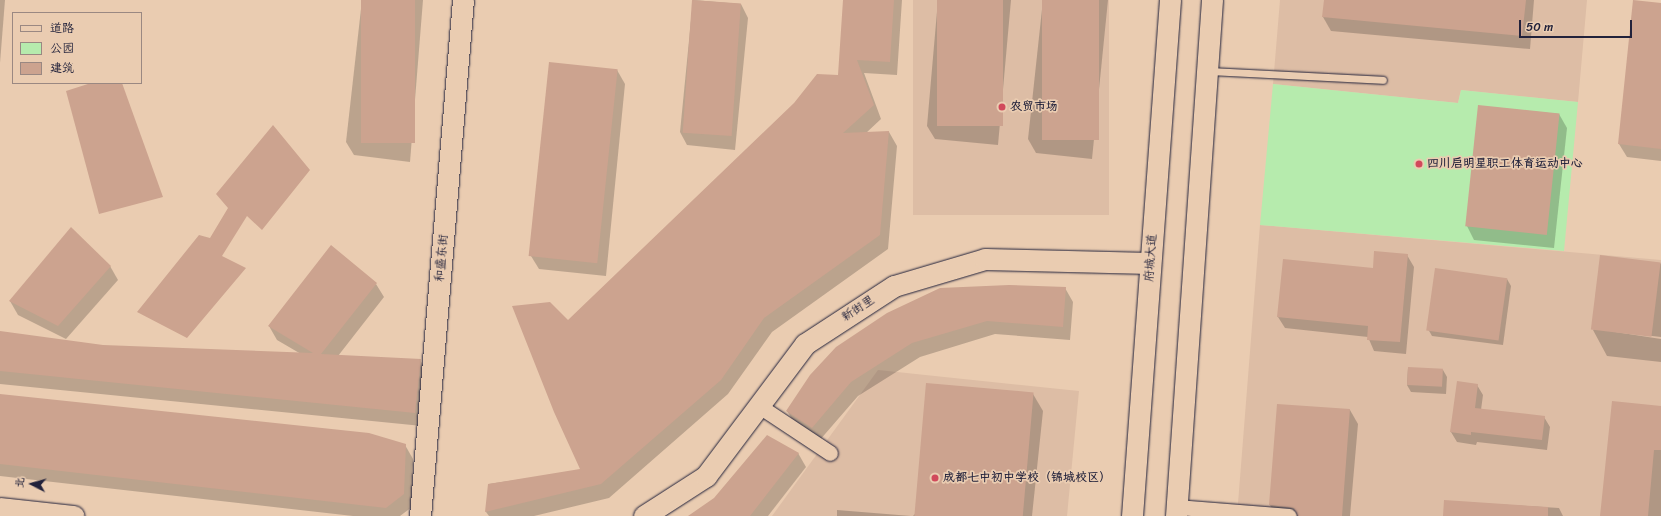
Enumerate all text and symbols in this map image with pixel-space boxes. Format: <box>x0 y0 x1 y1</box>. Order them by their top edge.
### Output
legend <box>12 12 142 84</box>
scale bar <box>1521 12 1634 38</box>
text: 50 m <box>1526 16 1553 38</box>
text: 道路 <box>50 17 74 39</box>
text: 公园 <box>50 37 74 59</box>
text: 建筑 <box>50 57 74 79</box>
place label: 农贸市场 <box>1010 100 1058 114</box>
marker: 农贸市场 <box>997 102 1007 112</box>
place label: 四川启明星职工体育运动中心 <box>1427 157 1583 171</box>
marker: 四川启明星职工体育运动中心 <box>1414 159 1424 169</box>
street label: 和盛东街 <box>433 233 451 283</box>
street label: 府城大道 <box>1142 234 1160 282</box>
street label: 新街里 <box>839 293 877 325</box>
north arrow <box>12 464 52 504</box>
place label: 成都七中初中学校（锦城校区） <box>943 471 1111 485</box>
marker: 成都七中初中学校（锦城校区） <box>930 473 940 483</box>
text: 北 <box>10 476 30 489</box>

